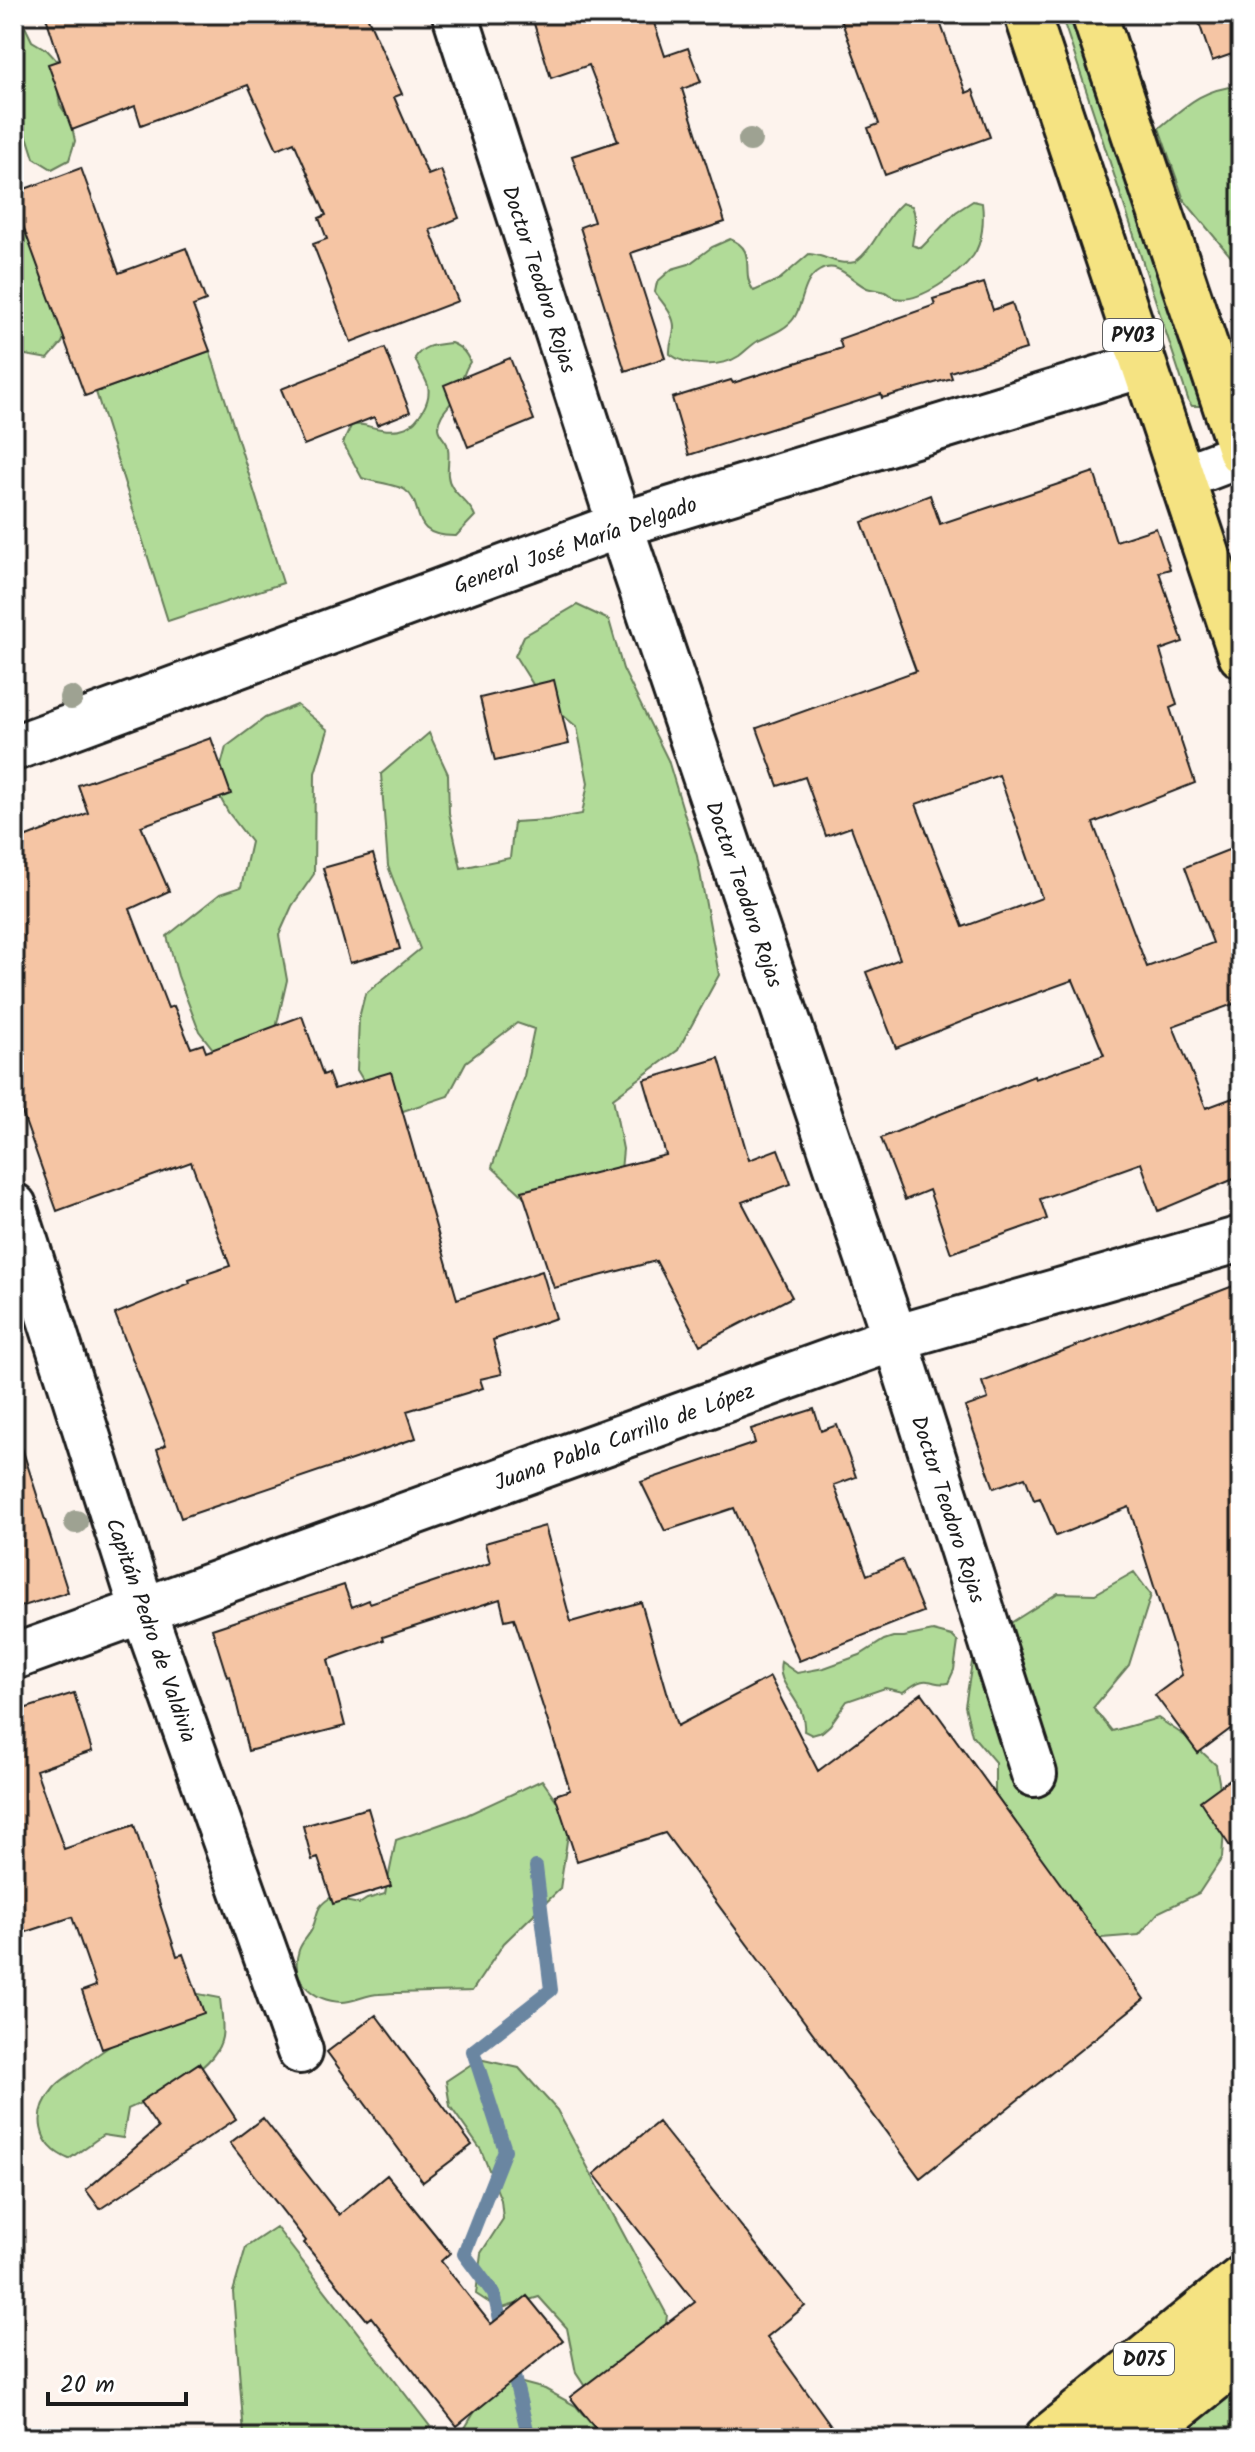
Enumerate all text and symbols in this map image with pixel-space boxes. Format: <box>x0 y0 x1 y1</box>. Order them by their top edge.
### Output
street label: Doctor Teodoro Rojas <box>491 182 585 379</box>
road number: PY03 <box>1103 319 1163 351</box>
street label: General José María Delgado <box>449 488 702 604</box>
street label: Doctor Teodoro Rojas <box>694 797 791 993</box>
street label: Juana Pabla Carrillo de López <box>490 1375 760 1502</box>
street label: Doctor Teodoro Rojas <box>900 1412 994 1609</box>
street label: Capitán Pedro de Valdivia <box>95 1514 205 1748</box>
road number: D075 <box>1114 2343 1174 2375</box>
scale bar <box>48 2356 186 2406</box>
text: 20 m <box>60 2366 115 2405</box>

